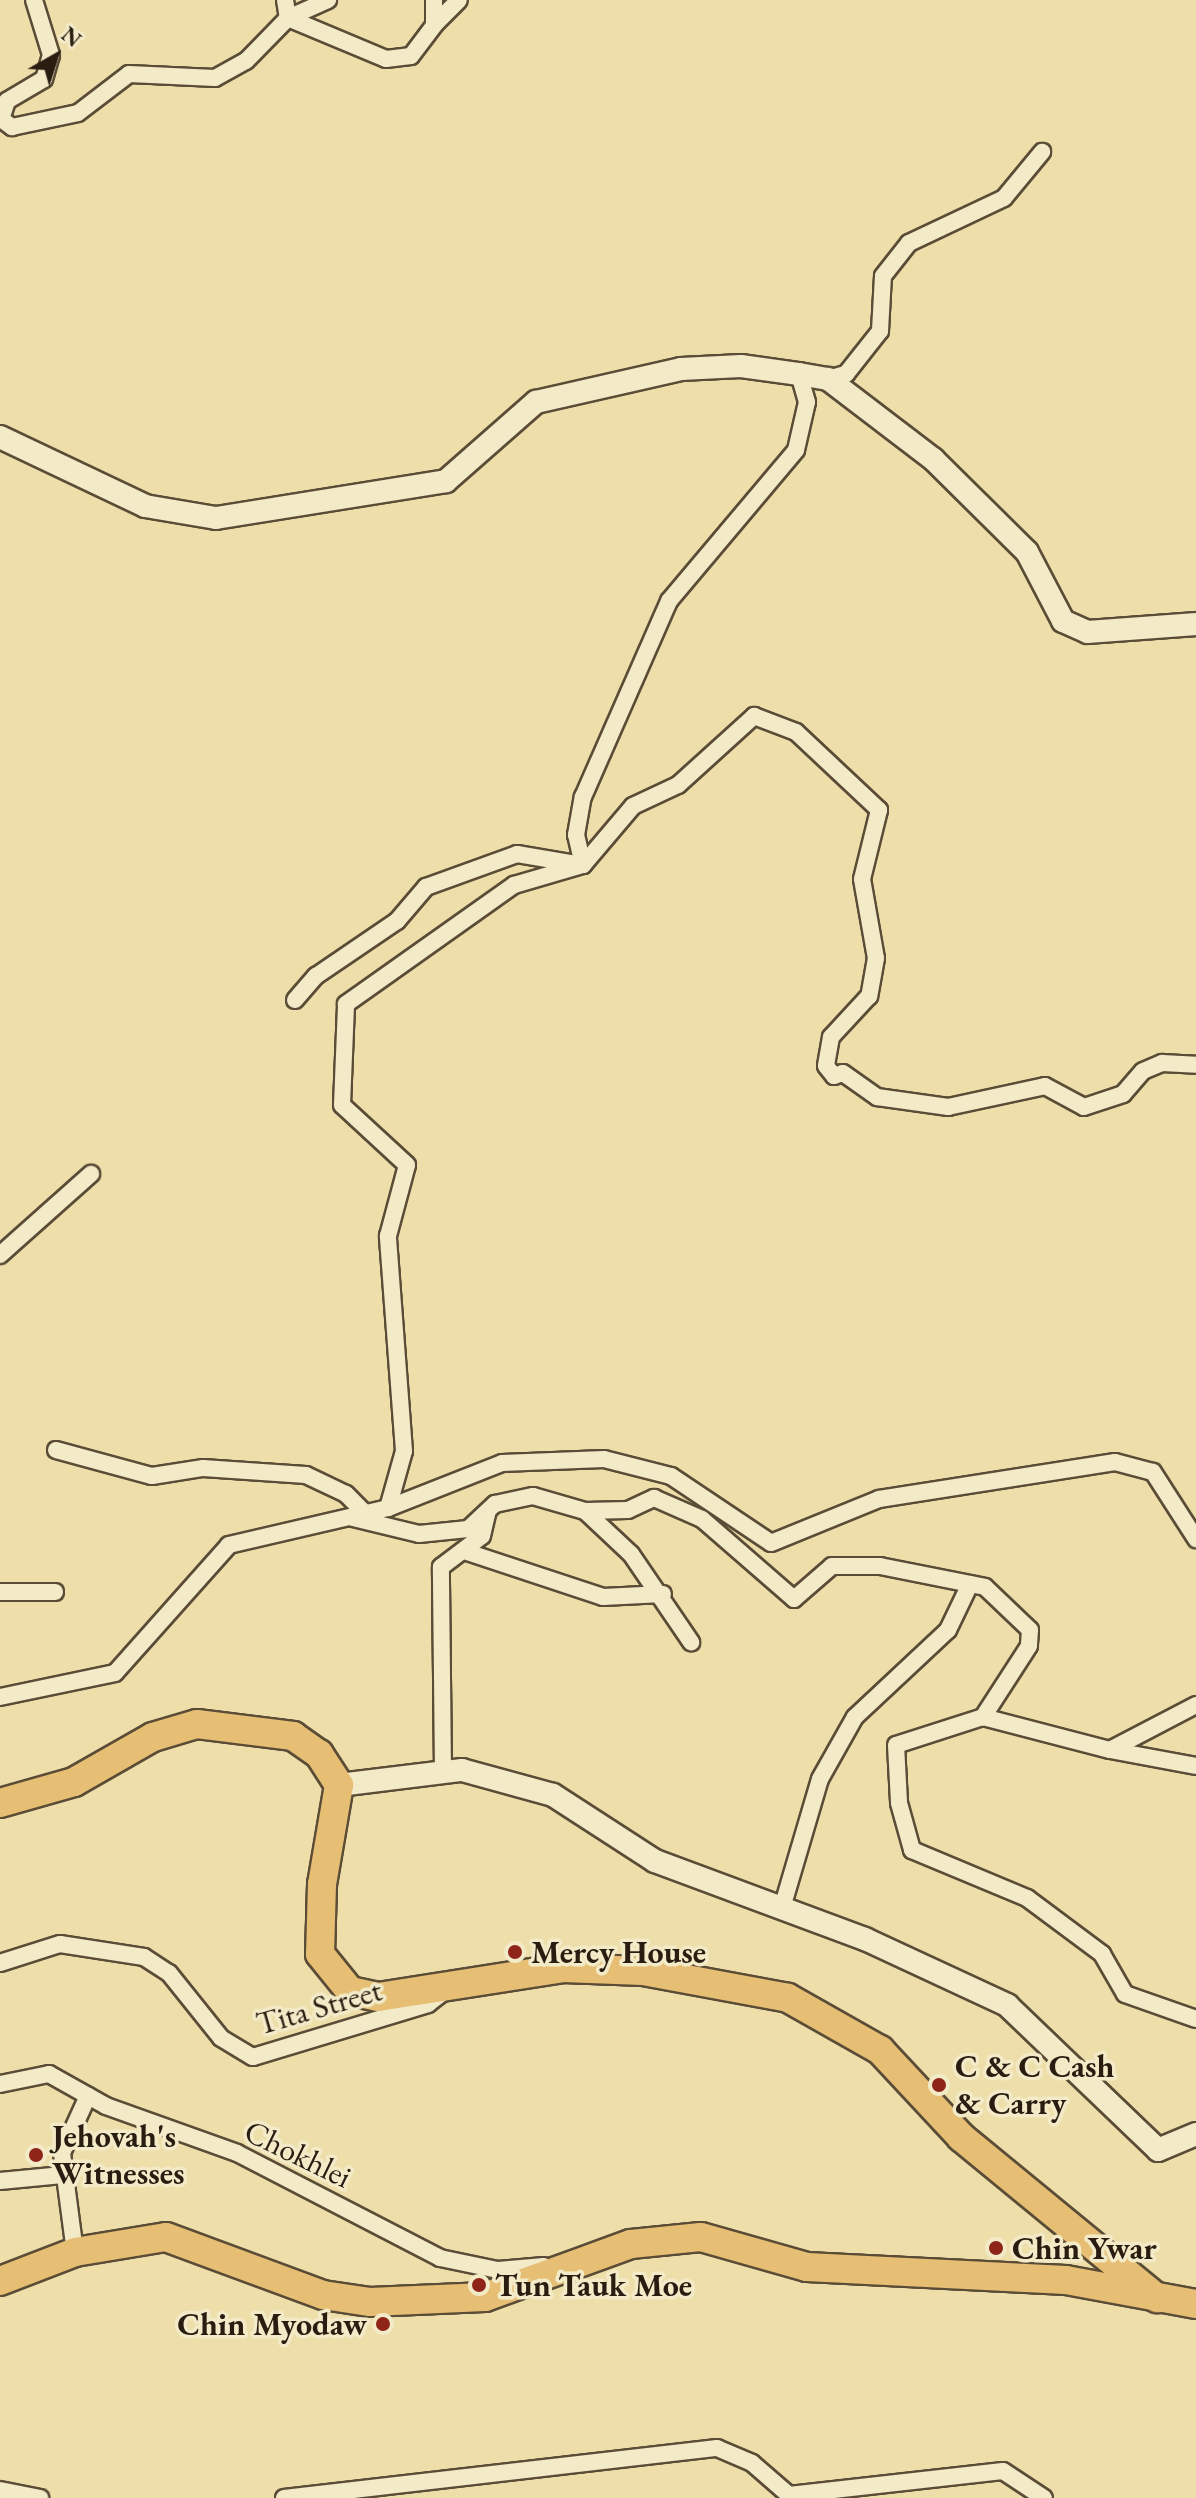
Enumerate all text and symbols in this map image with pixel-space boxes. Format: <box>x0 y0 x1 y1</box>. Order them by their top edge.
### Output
north arrow <box>16 16 96 96</box>
text: N <box>55 20 87 54</box>
place label: Mercy House <box>531 1933 706 1971</box>
marker: Mercy House <box>506 1943 524 1961</box>
street label: Tita Street <box>252 1971 386 2043</box>
place label: C & C Cash & Carry <box>955 2048 1114 2123</box>
marker: C & C Cash & Carry <box>930 2076 948 2094</box>
street label: Chokhlei <box>238 2112 358 2196</box>
place label: Jehovah's Witnesses <box>52 2118 185 2193</box>
marker: Jehovah's Witnesses <box>27 2146 45 2164</box>
place label: Chin Ywar <box>1012 2229 1157 2267</box>
marker: Chin Ywar <box>987 2239 1005 2257</box>
place label: Tun Tauk Moe <box>495 2266 692 2304</box>
marker: Tun Tauk Moe <box>470 2276 488 2294</box>
place label: Chin Myodaw <box>177 2305 367 2343</box>
marker: Chin Myodaw <box>374 2315 392 2333</box>

